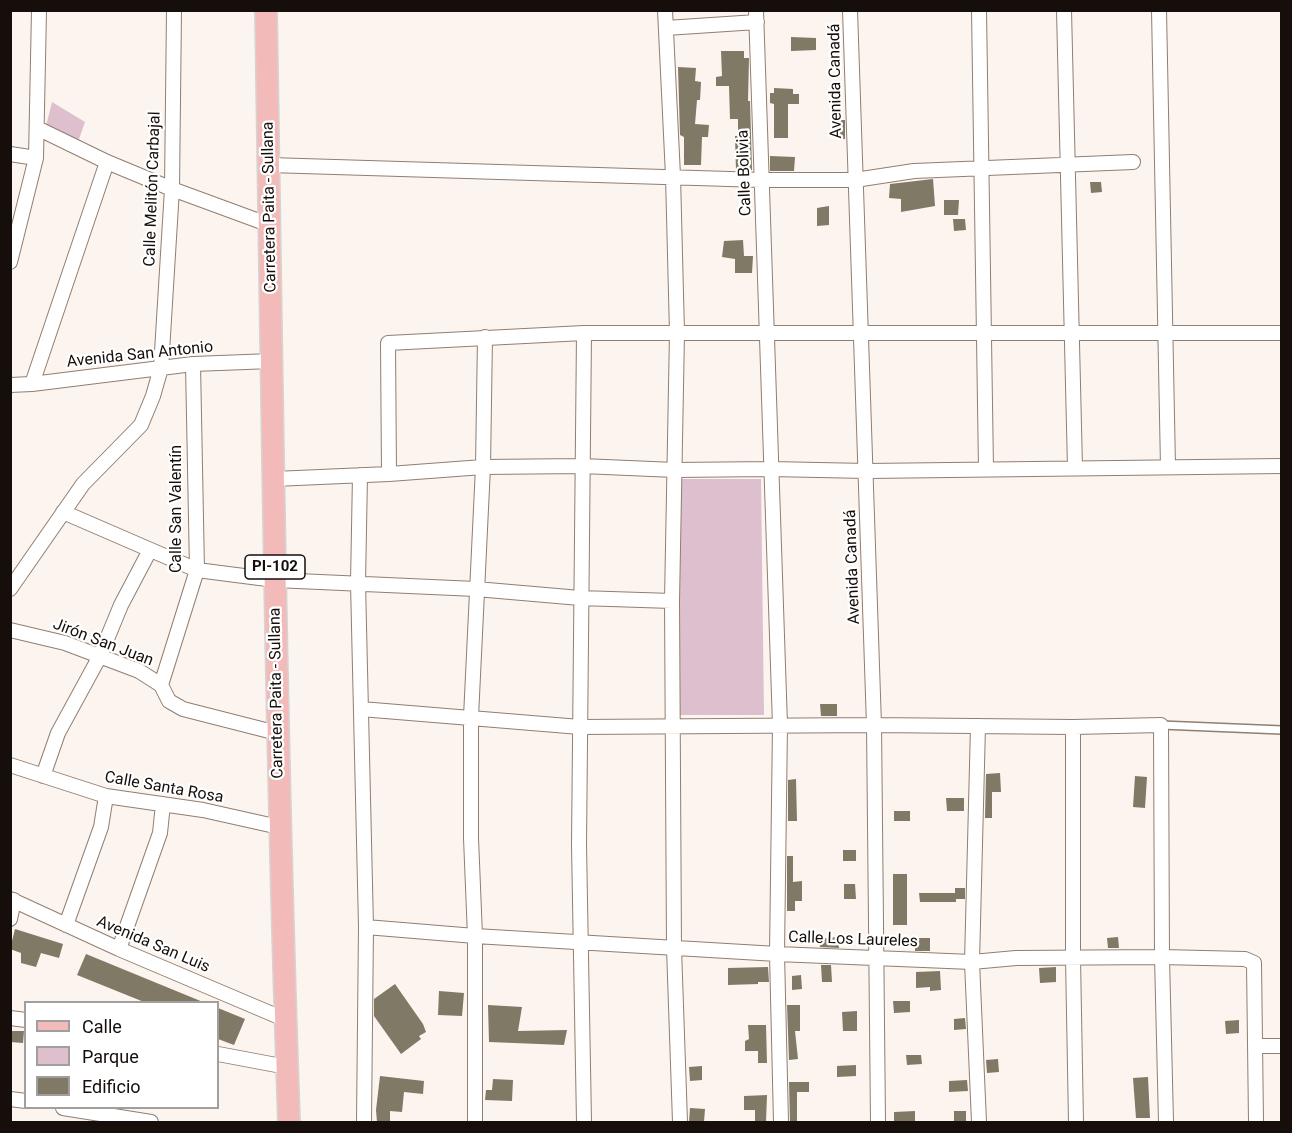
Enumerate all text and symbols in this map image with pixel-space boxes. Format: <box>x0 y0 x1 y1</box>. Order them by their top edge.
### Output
street label: Avenida Canadá <box>825 23 847 139</box>
street label: Calle Melitón Carbajal <box>141 111 165 267</box>
street label: Carretera Paita - Sullana <box>259 121 281 293</box>
street label: Calle Bolivia <box>734 129 756 217</box>
street label: Avenida San Antonio <box>66 338 214 372</box>
street label: Calle San Valentín <box>167 445 187 573</box>
street label: Avenida Canadá <box>841 509 865 625</box>
road number: PI-102 <box>245 555 305 579</box>
street label: Carretera Paita - Sullana <box>266 607 288 779</box>
street label: Jirón San Juan <box>50 615 156 671</box>
street label: Calle Santa Rosa <box>103 768 225 808</box>
street label: Avenida San Luis <box>94 913 212 977</box>
street label: Calle Los Laureles <box>788 928 918 952</box>
legend <box>24 1001 219 1109</box>
text: Calle <box>82 1016 122 1037</box>
text: Parque <box>82 1046 139 1067</box>
text: Edificio <box>82 1076 141 1097</box>

